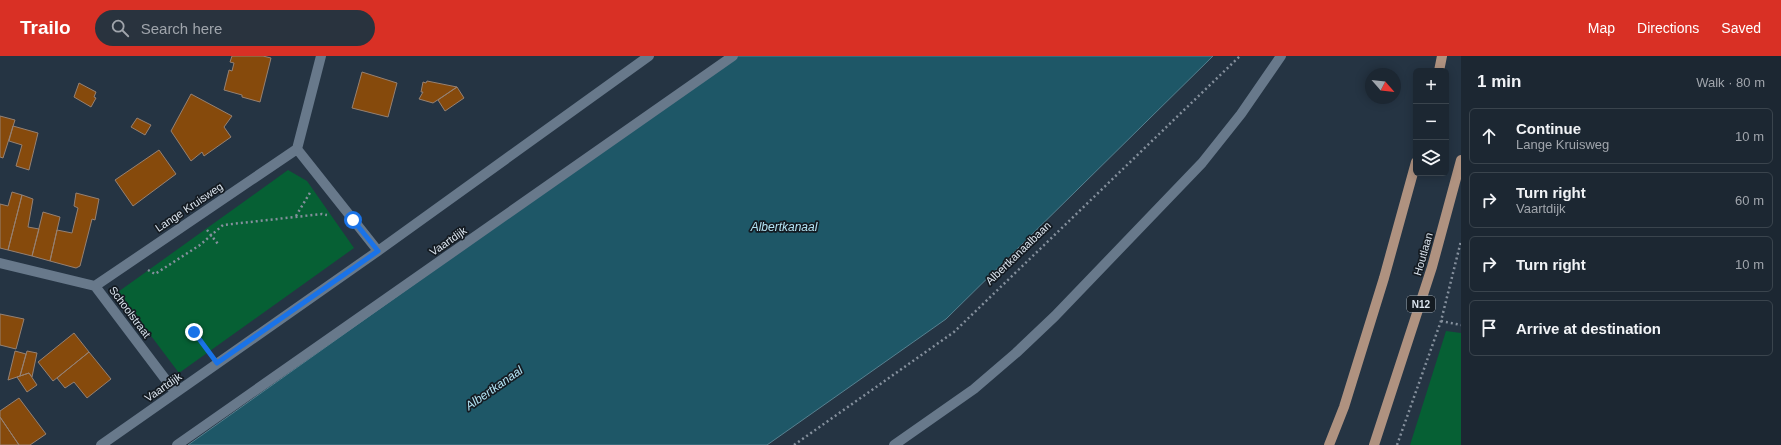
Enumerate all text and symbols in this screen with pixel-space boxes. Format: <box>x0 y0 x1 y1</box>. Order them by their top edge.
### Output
search box <box>95 10 375 46</box>
text: Trailo <box>20 17 71 38</box>
icon: search <box>109 17 131 39</box>
text: Search here <box>141 20 222 37</box>
text: Map <box>1588 20 1615 36</box>
text: Directions <box>1637 20 1699 36</box>
text: Saved <box>1721 20 1761 36</box>
north arrow <box>1365 68 1401 104</box>
map controls <box>1413 68 1449 176</box>
button: + <box>1413 68 1449 104</box>
text: 1 min <box>1477 72 1521 91</box>
text: Walk · 80 m <box>1696 75 1765 90</box>
button: − <box>1413 104 1449 140</box>
text: Continue <box>1516 120 1581 137</box>
icon: ahead <box>1478 125 1500 147</box>
text: 10 m <box>1735 129 1764 144</box>
text: Lange Kruisweg <box>1516 137 1609 152</box>
button: layers <box>1413 140 1449 176</box>
street label: Lange Kruisweg <box>153 180 225 234</box>
text: Turn right <box>1516 184 1586 201</box>
icon: right <box>1478 189 1500 211</box>
text: 60 m <box>1735 193 1764 208</box>
text: Vaartdijk <box>1516 201 1566 216</box>
route start <box>344 211 362 229</box>
street label: Albertkanaalbaan <box>983 219 1053 287</box>
water label: Albertkanaal <box>750 220 818 234</box>
street label: Vaartdijk <box>427 224 469 258</box>
street label: Houtlaan <box>1411 231 1435 277</box>
icon: right <box>1478 253 1500 275</box>
text: Turn right <box>1516 256 1586 273</box>
text: 10 m <box>1735 257 1764 272</box>
street label: Schoolstraat <box>107 284 153 340</box>
road number: N12 <box>1407 296 1435 312</box>
icon: arrive <box>1478 317 1500 339</box>
text: Arrive at destination <box>1516 320 1661 337</box>
route end <box>185 323 203 341</box>
water label: Albertkanaal <box>462 363 526 413</box>
street label: Vaartdijk <box>142 370 184 404</box>

